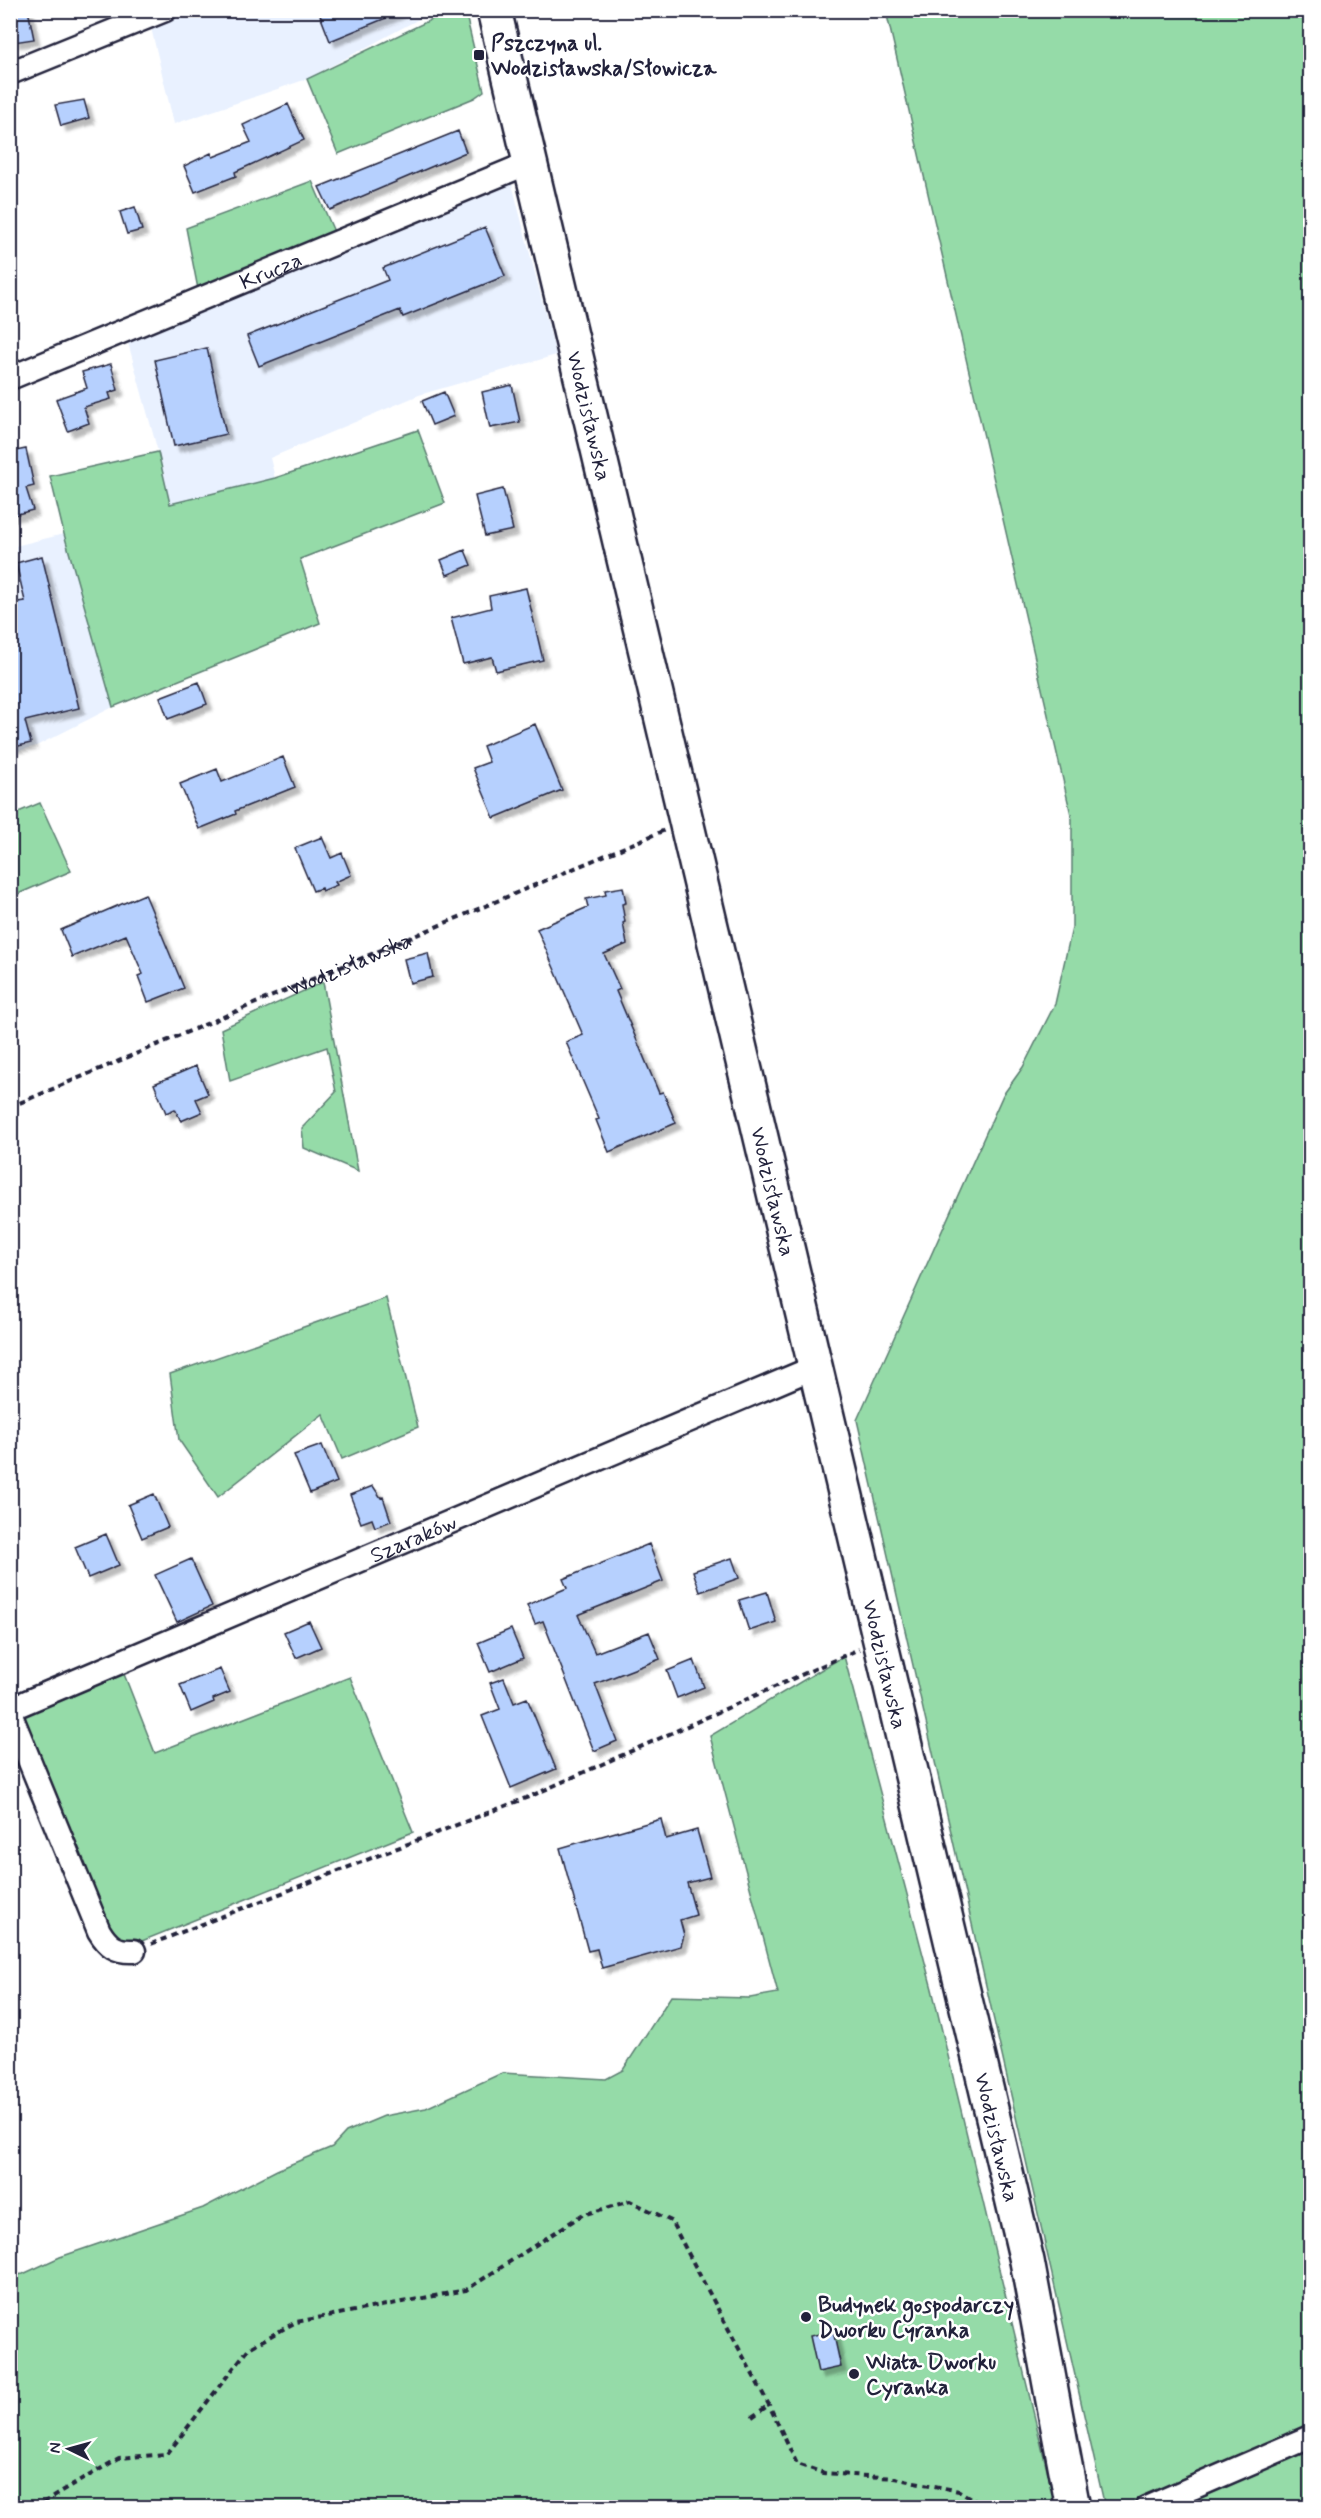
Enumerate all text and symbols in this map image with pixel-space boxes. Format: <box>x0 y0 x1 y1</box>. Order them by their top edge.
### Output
place label: Pszczyna ul. Wodzisławska/Słowicza <box>490 30 717 83</box>
marker: Pszczyna ul. Wodzisławska/Słowicza <box>472 48 486 62</box>
street label: Krucza <box>236 246 307 297</box>
street label: Wodzisławska <box>559 349 617 484</box>
street label: Wodzisławska <box>283 927 416 1004</box>
street label: Wodzisławska <box>743 1124 801 1259</box>
street label: Szaraków <box>366 1509 462 1570</box>
street label: Wodzisławska <box>855 1597 913 1732</box>
street label: Wodzisławska <box>967 2070 1025 2205</box>
place label: Budynek gospodarczy Dworku Cyranka <box>818 2292 1014 2345</box>
marker: Budynek gospodarczy Dworku Cyranka <box>799 2310 813 2324</box>
place label: Wiata Dworku Cyranka <box>865 2349 996 2402</box>
marker: Wiata Dworku Cyranka <box>847 2367 861 2381</box>
north arrow <box>39 2419 99 2479</box>
text: N <box>45 2442 66 2454</box>

